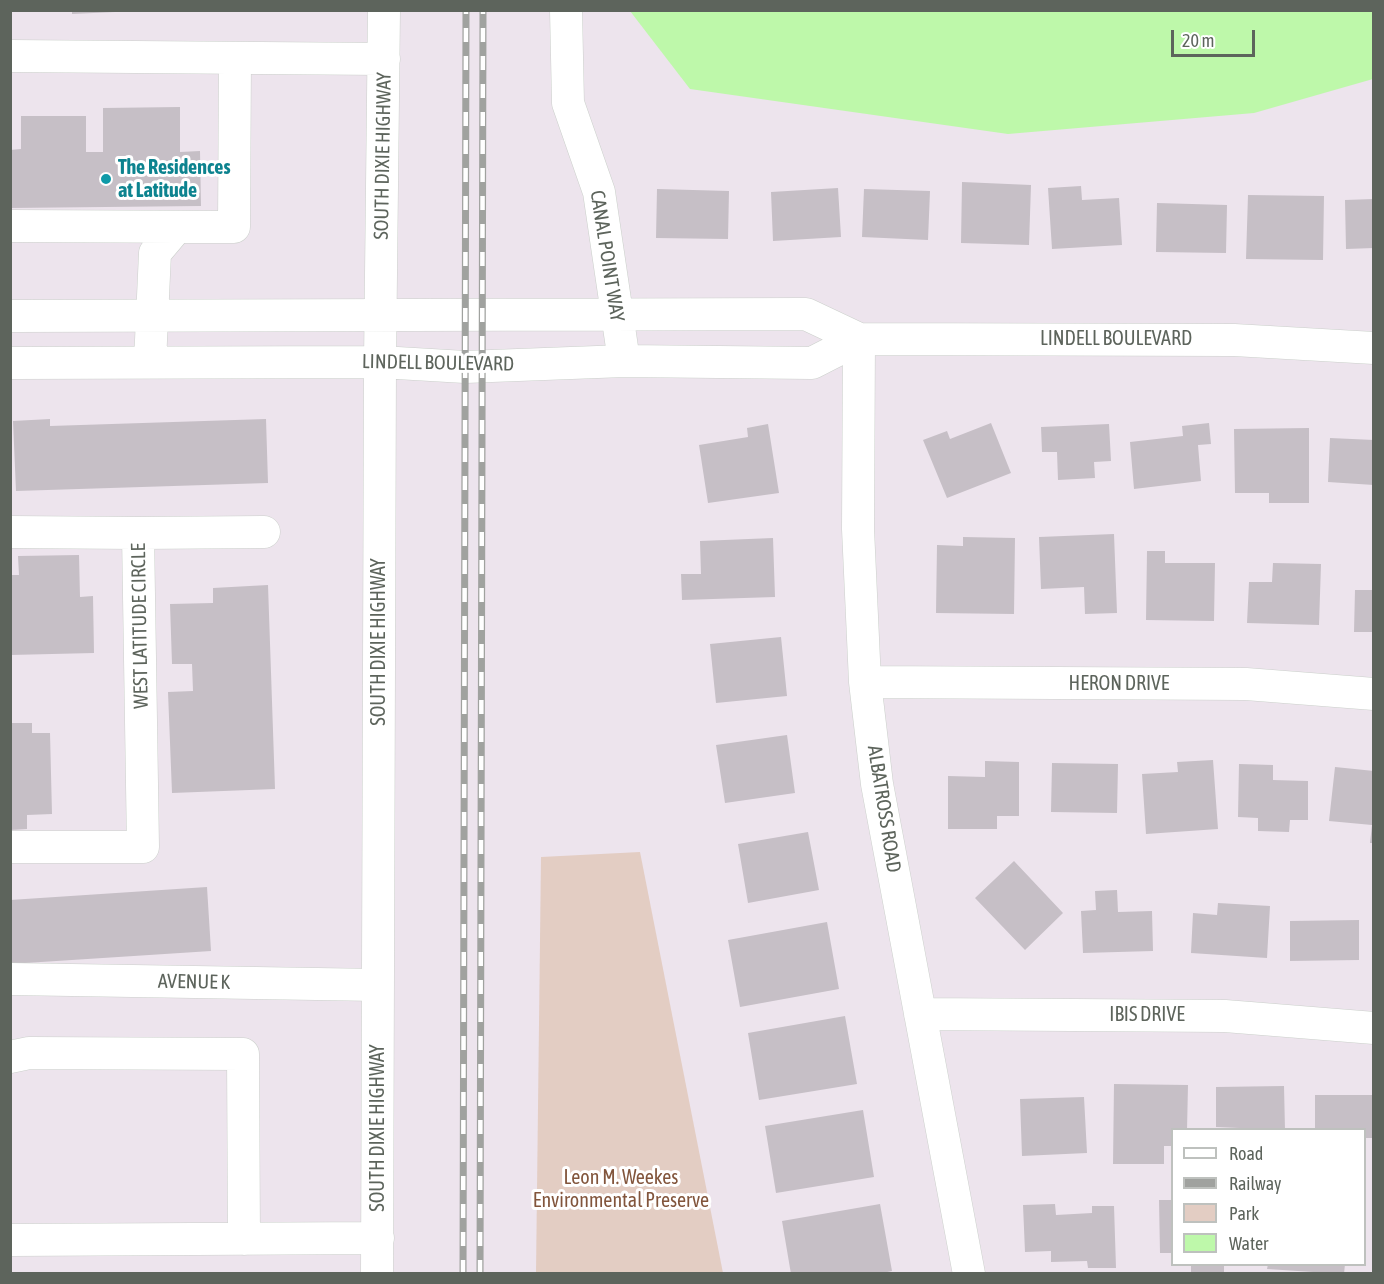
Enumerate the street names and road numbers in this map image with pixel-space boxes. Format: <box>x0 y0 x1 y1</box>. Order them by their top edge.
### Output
street label: SOUTH DIXIE HIGHWAY <box>370 72 396 240</box>
street label: CANAL POINT WAY <box>585 189 629 323</box>
street label: LINDELL BOULEVARD <box>1040 327 1192 351</box>
street label: LINDELL BOULEVARD <box>362 350 514 376</box>
street label: WEST LATITUDE CIRCLE <box>127 543 153 709</box>
street label: SOUTH DIXIE HIGHWAY <box>367 558 391 726</box>
street label: HERON DRIVE <box>1069 672 1169 696</box>
street label: ALBATROSS ROAD <box>862 744 906 874</box>
street label: AVENUE K <box>158 969 230 995</box>
street label: IBIS DRIVE <box>1109 1003 1185 1027</box>
street label: SOUTH DIXIE HIGHWAY <box>366 1044 390 1212</box>

